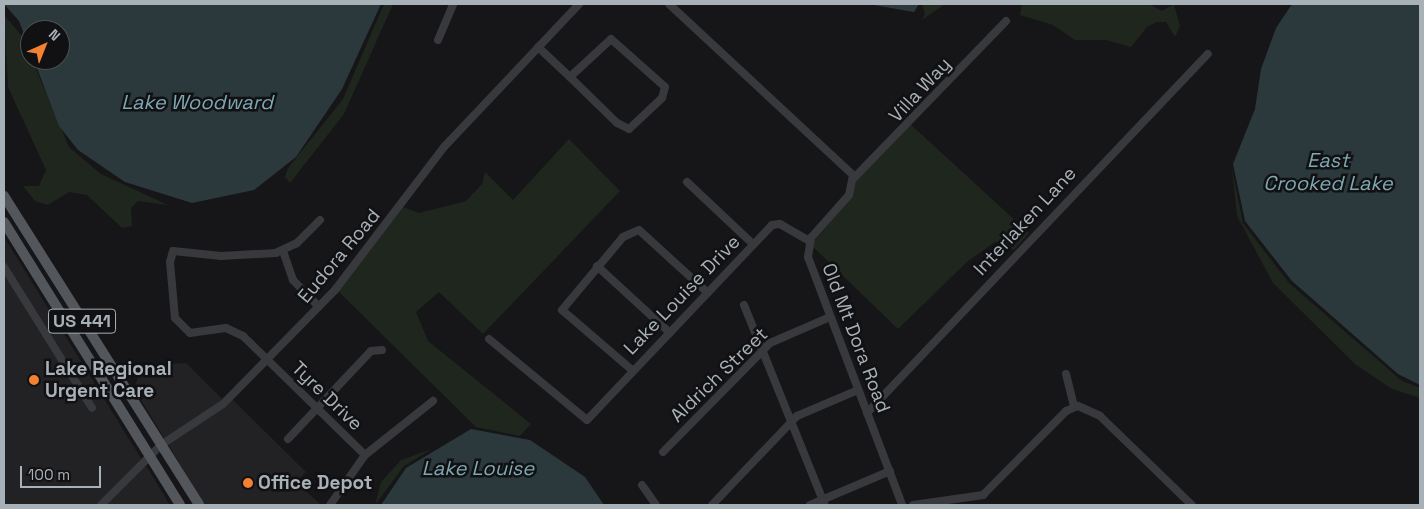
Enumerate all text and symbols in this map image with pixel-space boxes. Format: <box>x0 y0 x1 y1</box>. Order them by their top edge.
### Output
north arrow <box>20 20 70 70</box>
text: N <box>45 25 64 45</box>
street label: Villa Way <box>884 53 956 127</box>
water label: Lake Woodward <box>121 90 273 114</box>
water label: East Crooked Lake <box>1263 149 1393 196</box>
street label: Interlaken Lane <box>969 162 1081 280</box>
street label: Eudora Road <box>293 204 385 308</box>
street label: Lake Louise Drive <box>619 231 745 359</box>
street label: Old Mt Dora Road <box>817 260 895 416</box>
road number: US 441 <box>47 306 117 336</box>
street label: Aldrich Street <box>666 323 772 427</box>
street label: Tyre Drive <box>287 357 367 435</box>
place label: Lake Regional Urgent Care <box>45 358 172 402</box>
marker: Lake Regional Urgent Care <box>27 373 41 387</box>
scale bar <box>22 456 104 488</box>
water label: Lake Louise <box>422 456 534 480</box>
text: 100 m <box>28 465 70 484</box>
place label: Office Depot <box>258 472 372 494</box>
marker: Office Depot <box>242 477 254 489</box>

